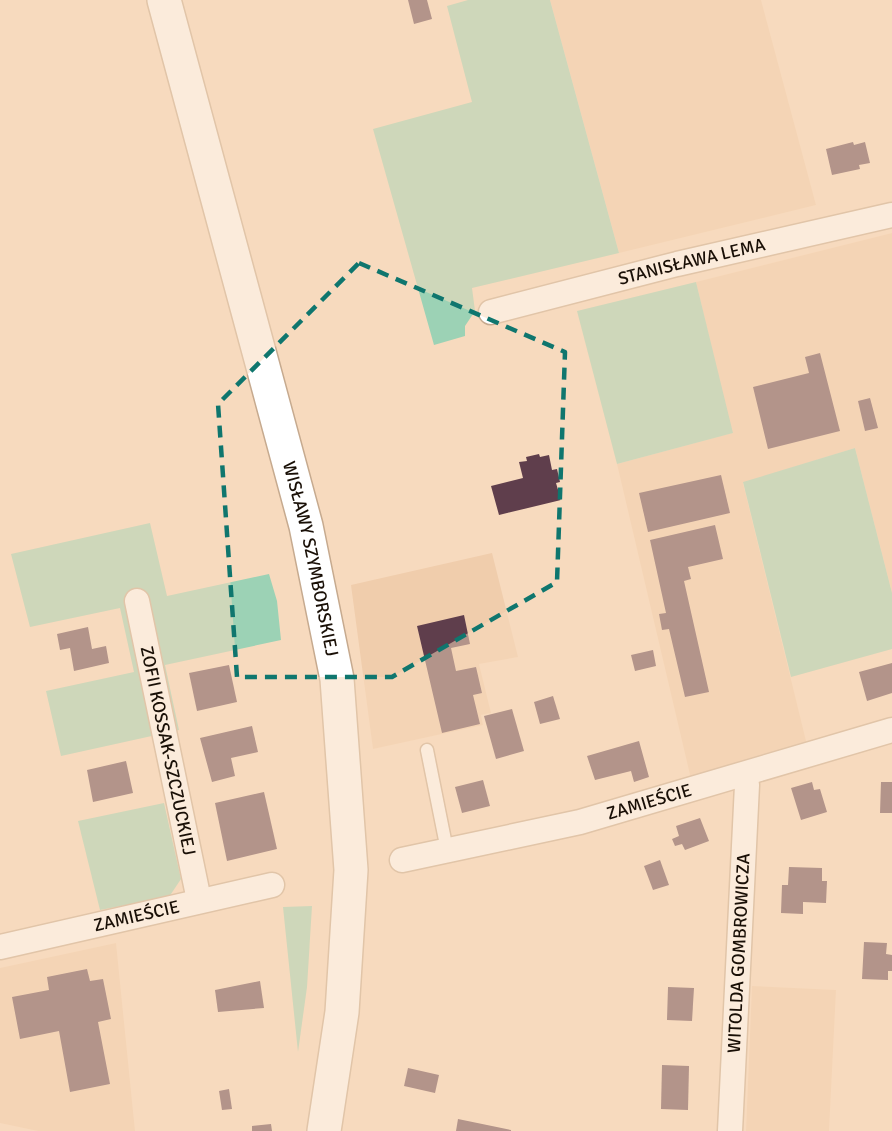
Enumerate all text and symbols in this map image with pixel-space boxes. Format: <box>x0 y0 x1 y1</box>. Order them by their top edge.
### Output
street label: STANISŁAWA LEMA <box>616 233 767 290</box>
street label: WISŁAWY SZYMBORSKIEJ <box>278 459 343 659</box>
street label: ZOFII KOSSAK-SZCZUCKIEJ <box>136 644 200 857</box>
street label: ZAMIEŚCIE <box>604 779 694 825</box>
street label: WITOLDA GOMBROWICZA <box>723 853 755 1054</box>
street label: ZAMIEŚCIE <box>91 895 182 936</box>

